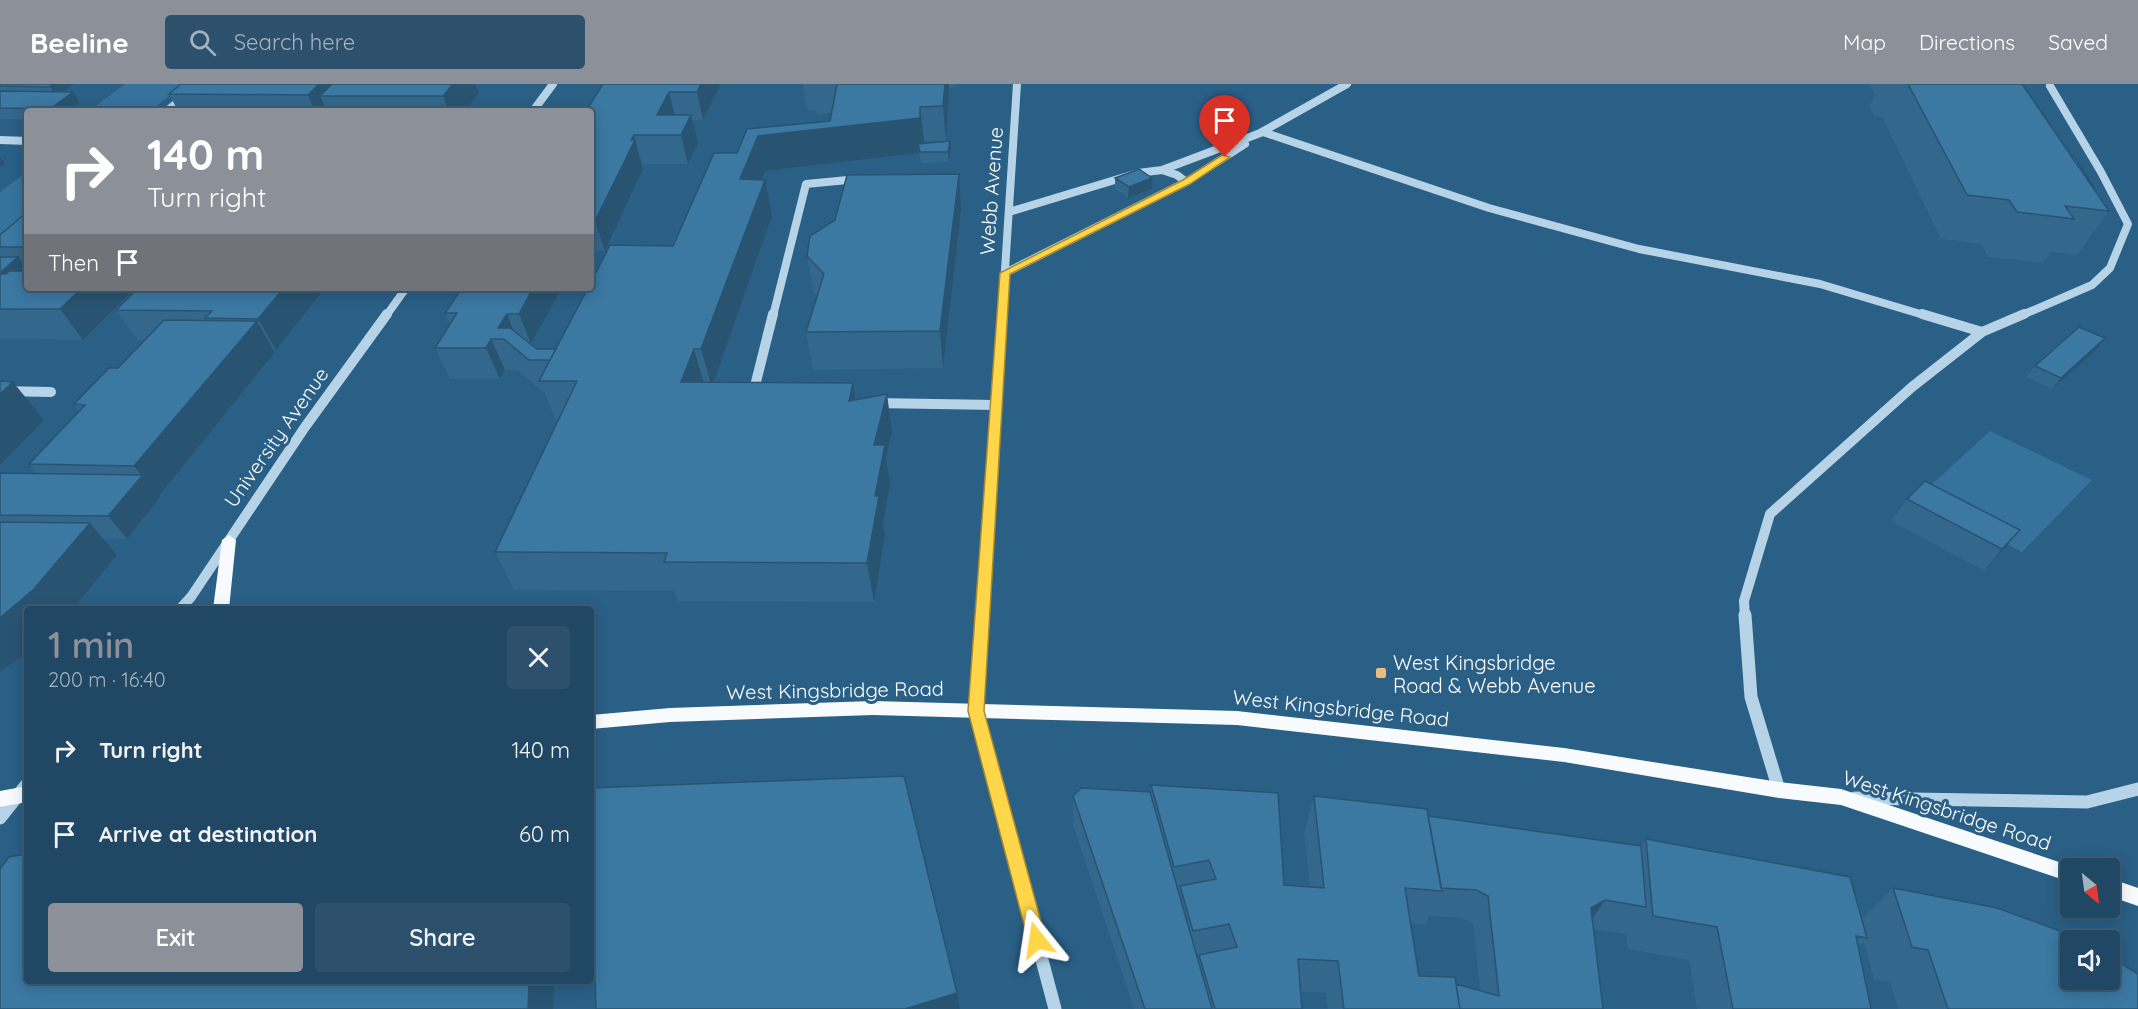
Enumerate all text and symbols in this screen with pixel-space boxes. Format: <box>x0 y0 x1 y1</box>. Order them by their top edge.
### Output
search box <box>165 15 585 69</box>
text: Beeline <box>30 25 129 60</box>
icon: search <box>186 26 219 59</box>
text: Search here <box>234 28 355 56</box>
text: Map <box>1843 29 1886 55</box>
text: Directions <box>1919 29 2015 55</box>
text: Saved <box>2048 29 2108 55</box>
pin <box>1199 95 1250 157</box>
icon: arrive <box>1208 104 1241 137</box>
street label: Webb Avenue <box>974 126 1008 256</box>
text: 140 m <box>147 128 264 181</box>
icon: right <box>48 132 126 210</box>
text: Turn right <box>147 180 266 214</box>
icon: arrive <box>111 246 144 279</box>
text: Then <box>48 249 99 277</box>
street label: University Avenue <box>218 362 334 512</box>
text: 1 min <box>48 622 134 667</box>
button: close <box>507 626 570 689</box>
place label: West Kingsbridge Road & Webb Avenue <box>1393 650 1596 698</box>
marker: West Kingsbridge Road & Webb Avenue <box>1374 666 1388 680</box>
text: 200 m · 16:40 <box>48 667 166 692</box>
street label: West Kingsbridge Road <box>726 676 944 704</box>
street label: West Kingsbridge Road <box>1231 684 1451 732</box>
icon: right <box>48 734 81 767</box>
text: Turn right <box>99 736 203 764</box>
text: 140 m <box>511 736 570 764</box>
street label: West Kingsbridge Road <box>1840 764 2054 856</box>
icon: arrive <box>48 818 81 851</box>
text: Arrive at destination <box>99 820 317 848</box>
text: 60 m <box>519 820 570 848</box>
north arrow <box>2060 858 2120 918</box>
map controls <box>2060 858 2120 990</box>
button: Exit <box>48 903 303 972</box>
button: Share <box>315 903 570 972</box>
position arrow <box>1005 908 1069 972</box>
button: sound <box>2060 930 2120 990</box>

